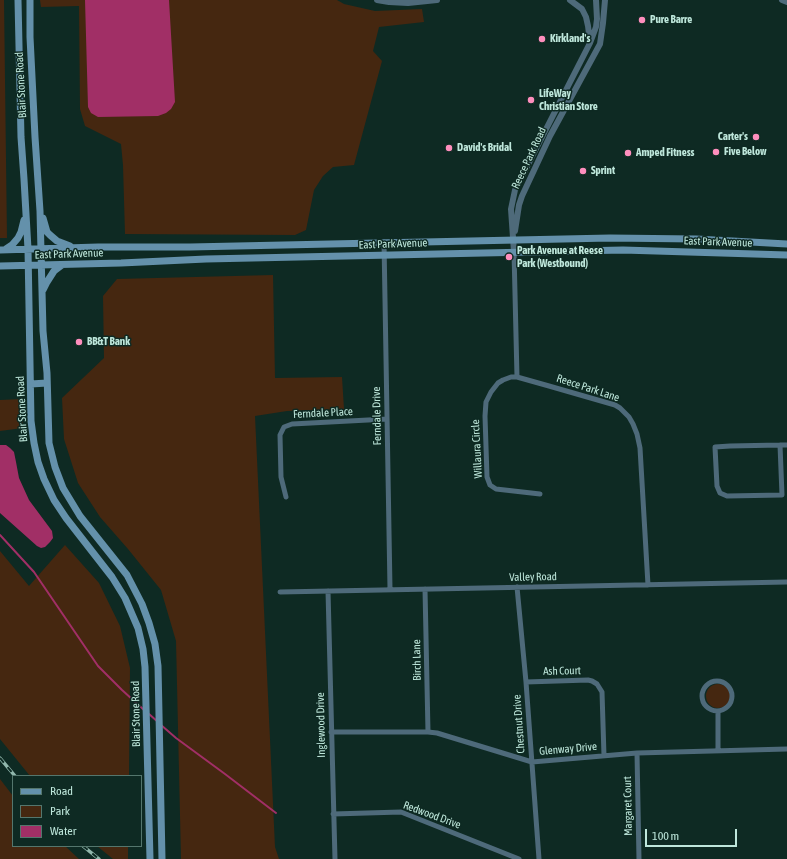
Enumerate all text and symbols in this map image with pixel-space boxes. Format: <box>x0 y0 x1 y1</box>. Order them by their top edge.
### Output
place label: Pure Barre <box>650 13 692 27</box>
marker: Pure Barre <box>637 15 647 25</box>
place label: Kirkland's <box>550 32 590 46</box>
marker: Kirkland's <box>537 34 547 44</box>
street label: Blair Stone Road <box>13 52 29 118</box>
place label: LifeWay Christian Store <box>539 87 598 113</box>
marker: LifeWay Christian Store <box>526 95 536 105</box>
street label: Reece Park Road <box>509 125 549 191</box>
place label: Carter's <box>718 130 748 144</box>
marker: Carter's <box>751 132 761 142</box>
place label: David's Bridal <box>457 141 512 155</box>
marker: David's Bridal <box>444 143 454 153</box>
place label: Five Below <box>724 145 767 159</box>
place label: Amped Fitness <box>636 146 694 160</box>
marker: Five Below <box>711 147 721 157</box>
marker: Amped Fitness <box>623 148 633 158</box>
place label: Sprint <box>591 164 615 178</box>
marker: Sprint <box>578 166 588 176</box>
street label: East Park Avenue <box>683 234 753 250</box>
street label: East Park Avenue <box>358 236 428 252</box>
place label: Park Avenue at Reese Park (Westbound) <box>517 244 603 270</box>
street label: East Park Avenue <box>34 246 104 262</box>
marker: Park Avenue at Reese Park (Westbound) <box>504 252 514 262</box>
place label: BB&T Bank <box>87 335 130 349</box>
marker: BB&T Bank <box>74 337 84 347</box>
street label: Reece Park Lane <box>555 372 621 404</box>
street label: Blair Stone Road <box>14 376 30 442</box>
street label: Ferndale Drive <box>370 387 384 445</box>
street label: Ferndale Place <box>293 405 353 421</box>
street label: Willaura Circle <box>469 419 485 479</box>
street label: Valley Road <box>509 570 557 584</box>
street label: Birch Lane <box>410 639 424 681</box>
street label: Ash Court <box>543 664 581 678</box>
street label: Blair Stone Road <box>129 681 143 747</box>
street label: Inglewood Drive <box>314 692 328 758</box>
street label: Chestnut Drive <box>510 694 528 754</box>
street label: Glenway Drive <box>539 740 597 758</box>
legend <box>12 775 142 847</box>
street label: Margaret Court <box>621 776 635 836</box>
text: Road <box>50 784 73 798</box>
street label: Redwood Drive <box>401 798 463 832</box>
text: Park <box>50 804 70 818</box>
scale bar <box>647 821 739 847</box>
text: Water <box>50 824 76 838</box>
text: 100 m <box>652 829 679 843</box>

